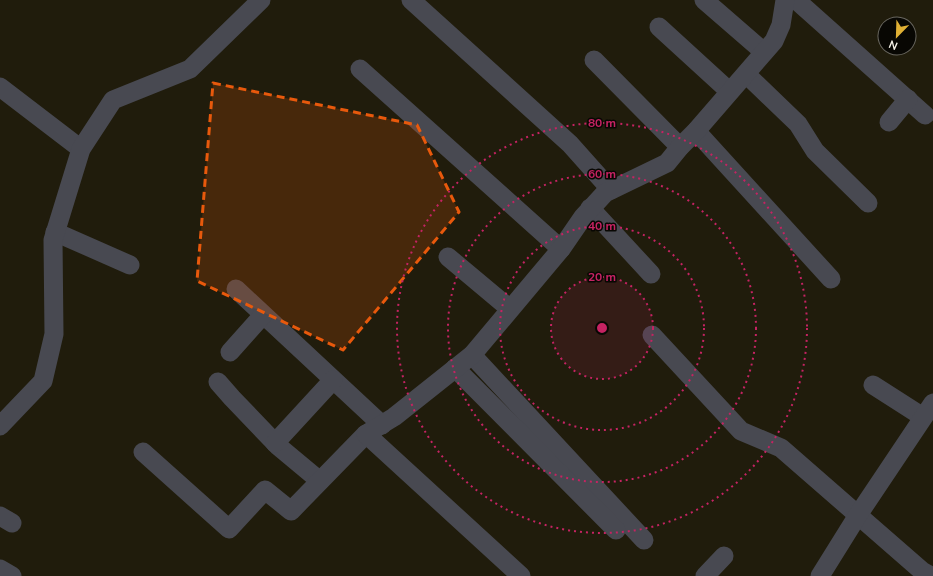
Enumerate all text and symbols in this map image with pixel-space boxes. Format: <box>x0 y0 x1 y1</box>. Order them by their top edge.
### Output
north arrow <box>877 16 917 56</box>
text: N <box>887 36 900 53</box>
text: 80 m <box>588 115 616 131</box>
text: 60 m <box>588 166 616 182</box>
text: 40 m <box>588 218 616 234</box>
text: 20 m <box>588 269 616 285</box>
centre of rings <box>595 321 609 335</box>

